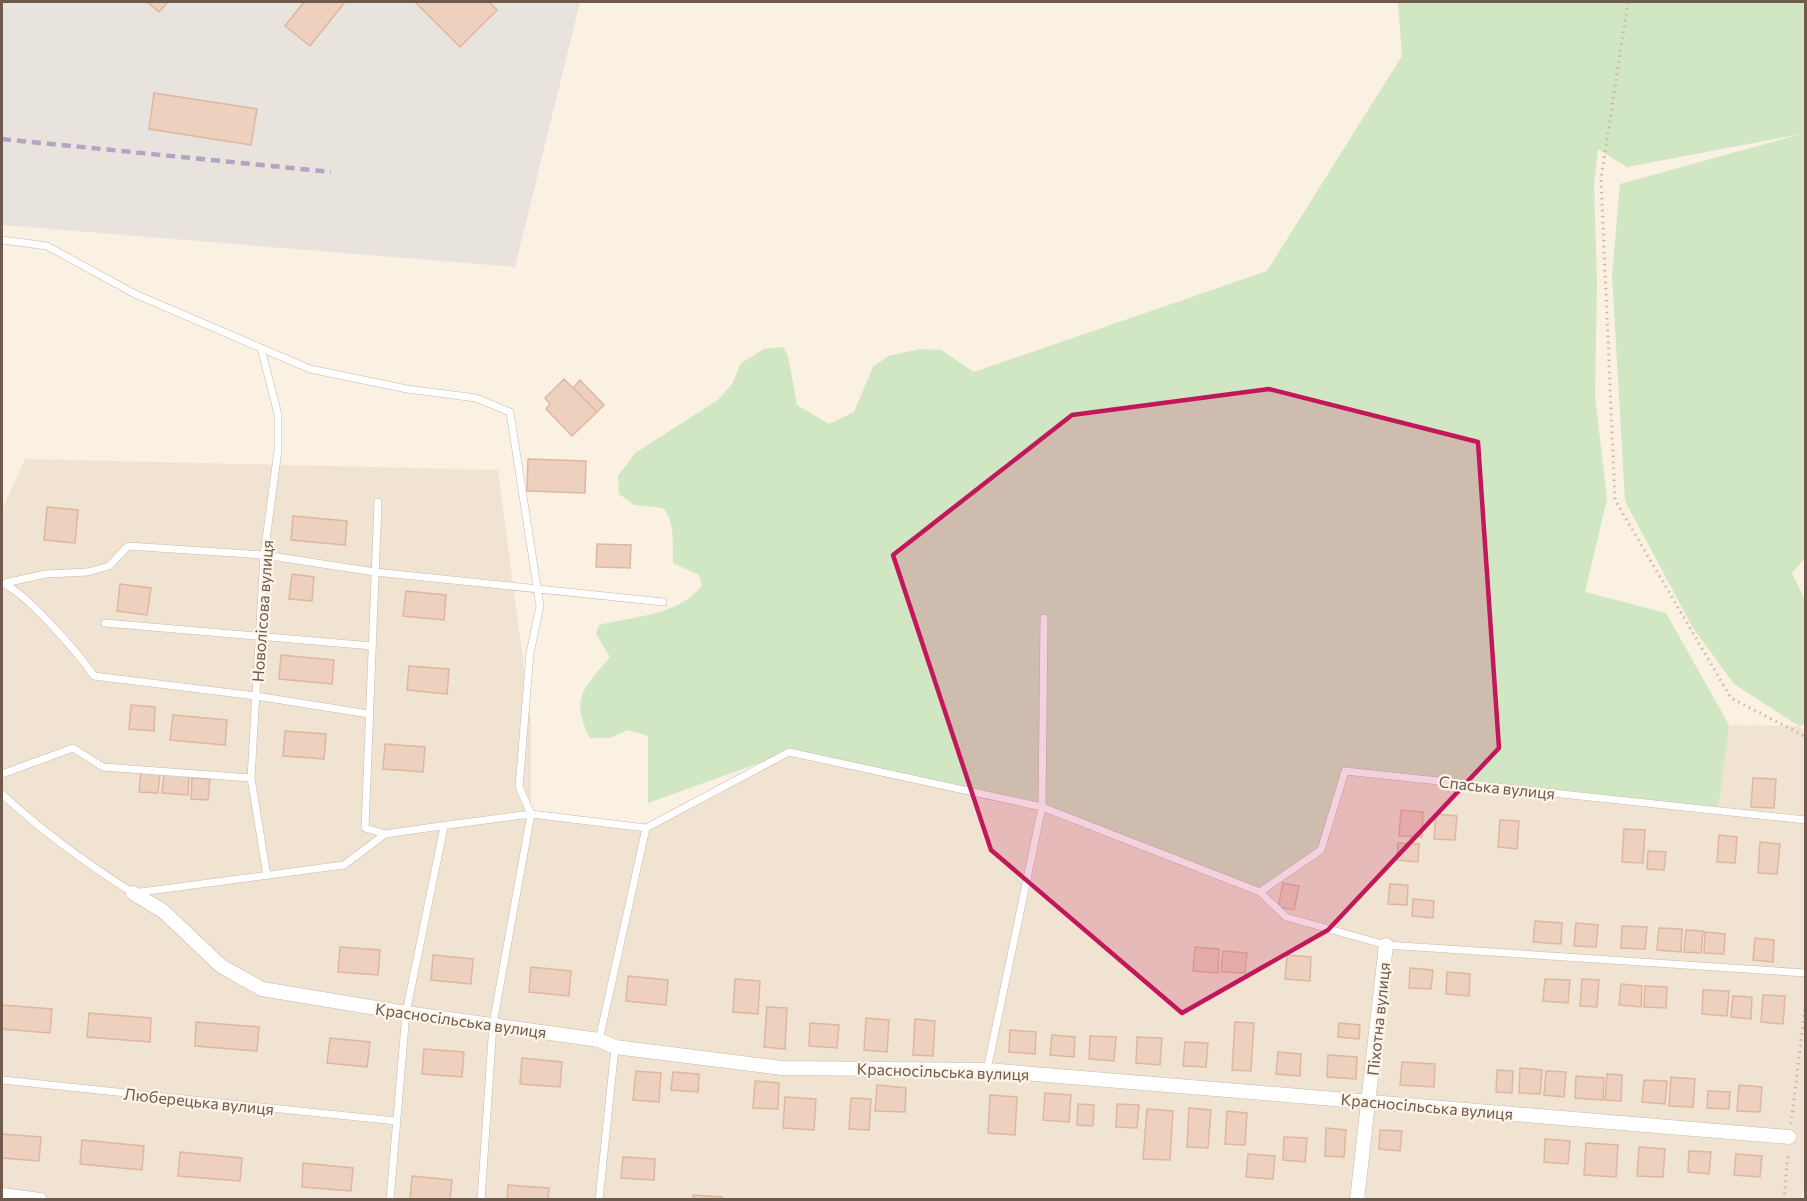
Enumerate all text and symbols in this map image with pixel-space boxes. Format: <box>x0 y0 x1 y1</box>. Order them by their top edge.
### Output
street label: Новолісова вулиця <box>248 539 276 683</box>
street label: Спаська вулиця <box>1438 771 1556 803</box>
street label: Піхотна вулиця <box>1363 961 1393 1077</box>
street label: Красносільська вулиця <box>374 999 548 1041</box>
street label: Красносільська вулиця <box>856 1058 1030 1084</box>
street label: Люберецька вулиця <box>123 1084 275 1118</box>
street label: Красносільська вулиця <box>1340 1089 1514 1123</box>

